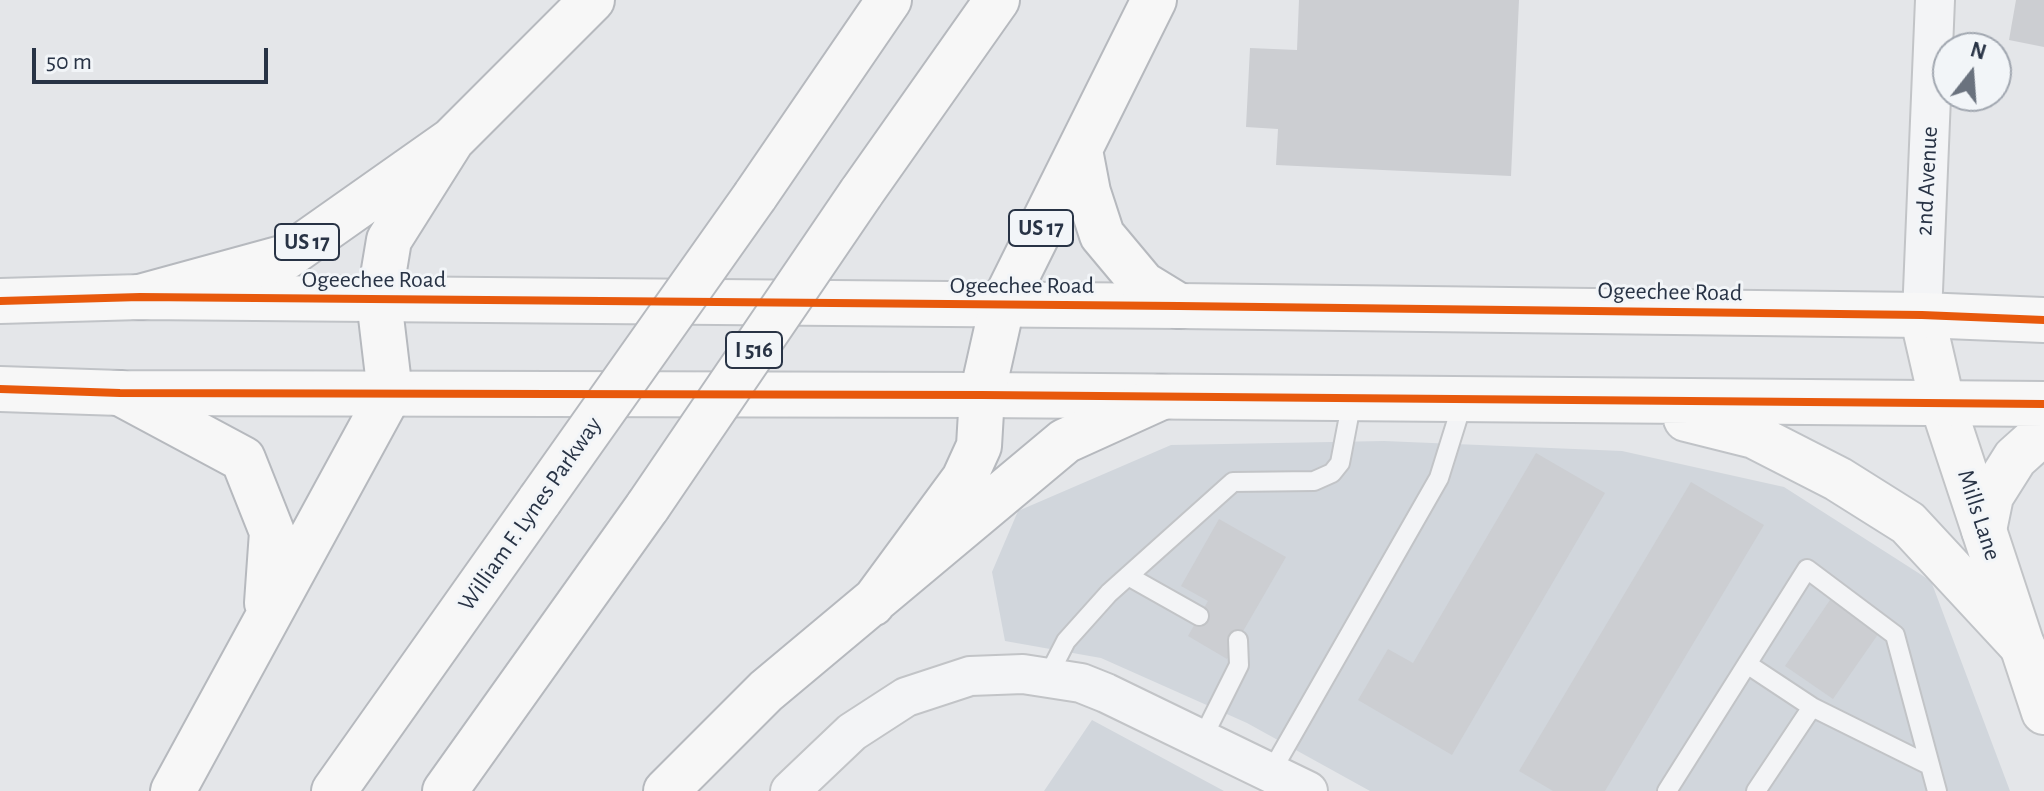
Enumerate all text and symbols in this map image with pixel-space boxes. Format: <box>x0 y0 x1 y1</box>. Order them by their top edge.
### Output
scale bar <box>36 32 272 82</box>
north arrow <box>1932 32 2012 112</box>
text: N <box>1968 38 1989 64</box>
text: 50 m <box>46 50 92 74</box>
street label: 2nd Avenue <box>1910 125 1944 237</box>
road number: US 17 <box>1009 210 1073 246</box>
road number: US 17 <box>275 224 339 260</box>
street label: Ogeechee Road <box>302 266 446 294</box>
street label: Ogeechee Road <box>950 272 1094 300</box>
street label: Ogeechee Road <box>1597 276 1743 308</box>
road number: I 516 <box>726 332 782 368</box>
street label: William F. Lynes Parkway <box>452 411 608 617</box>
street label: Mills Lane <box>1951 466 2007 564</box>

